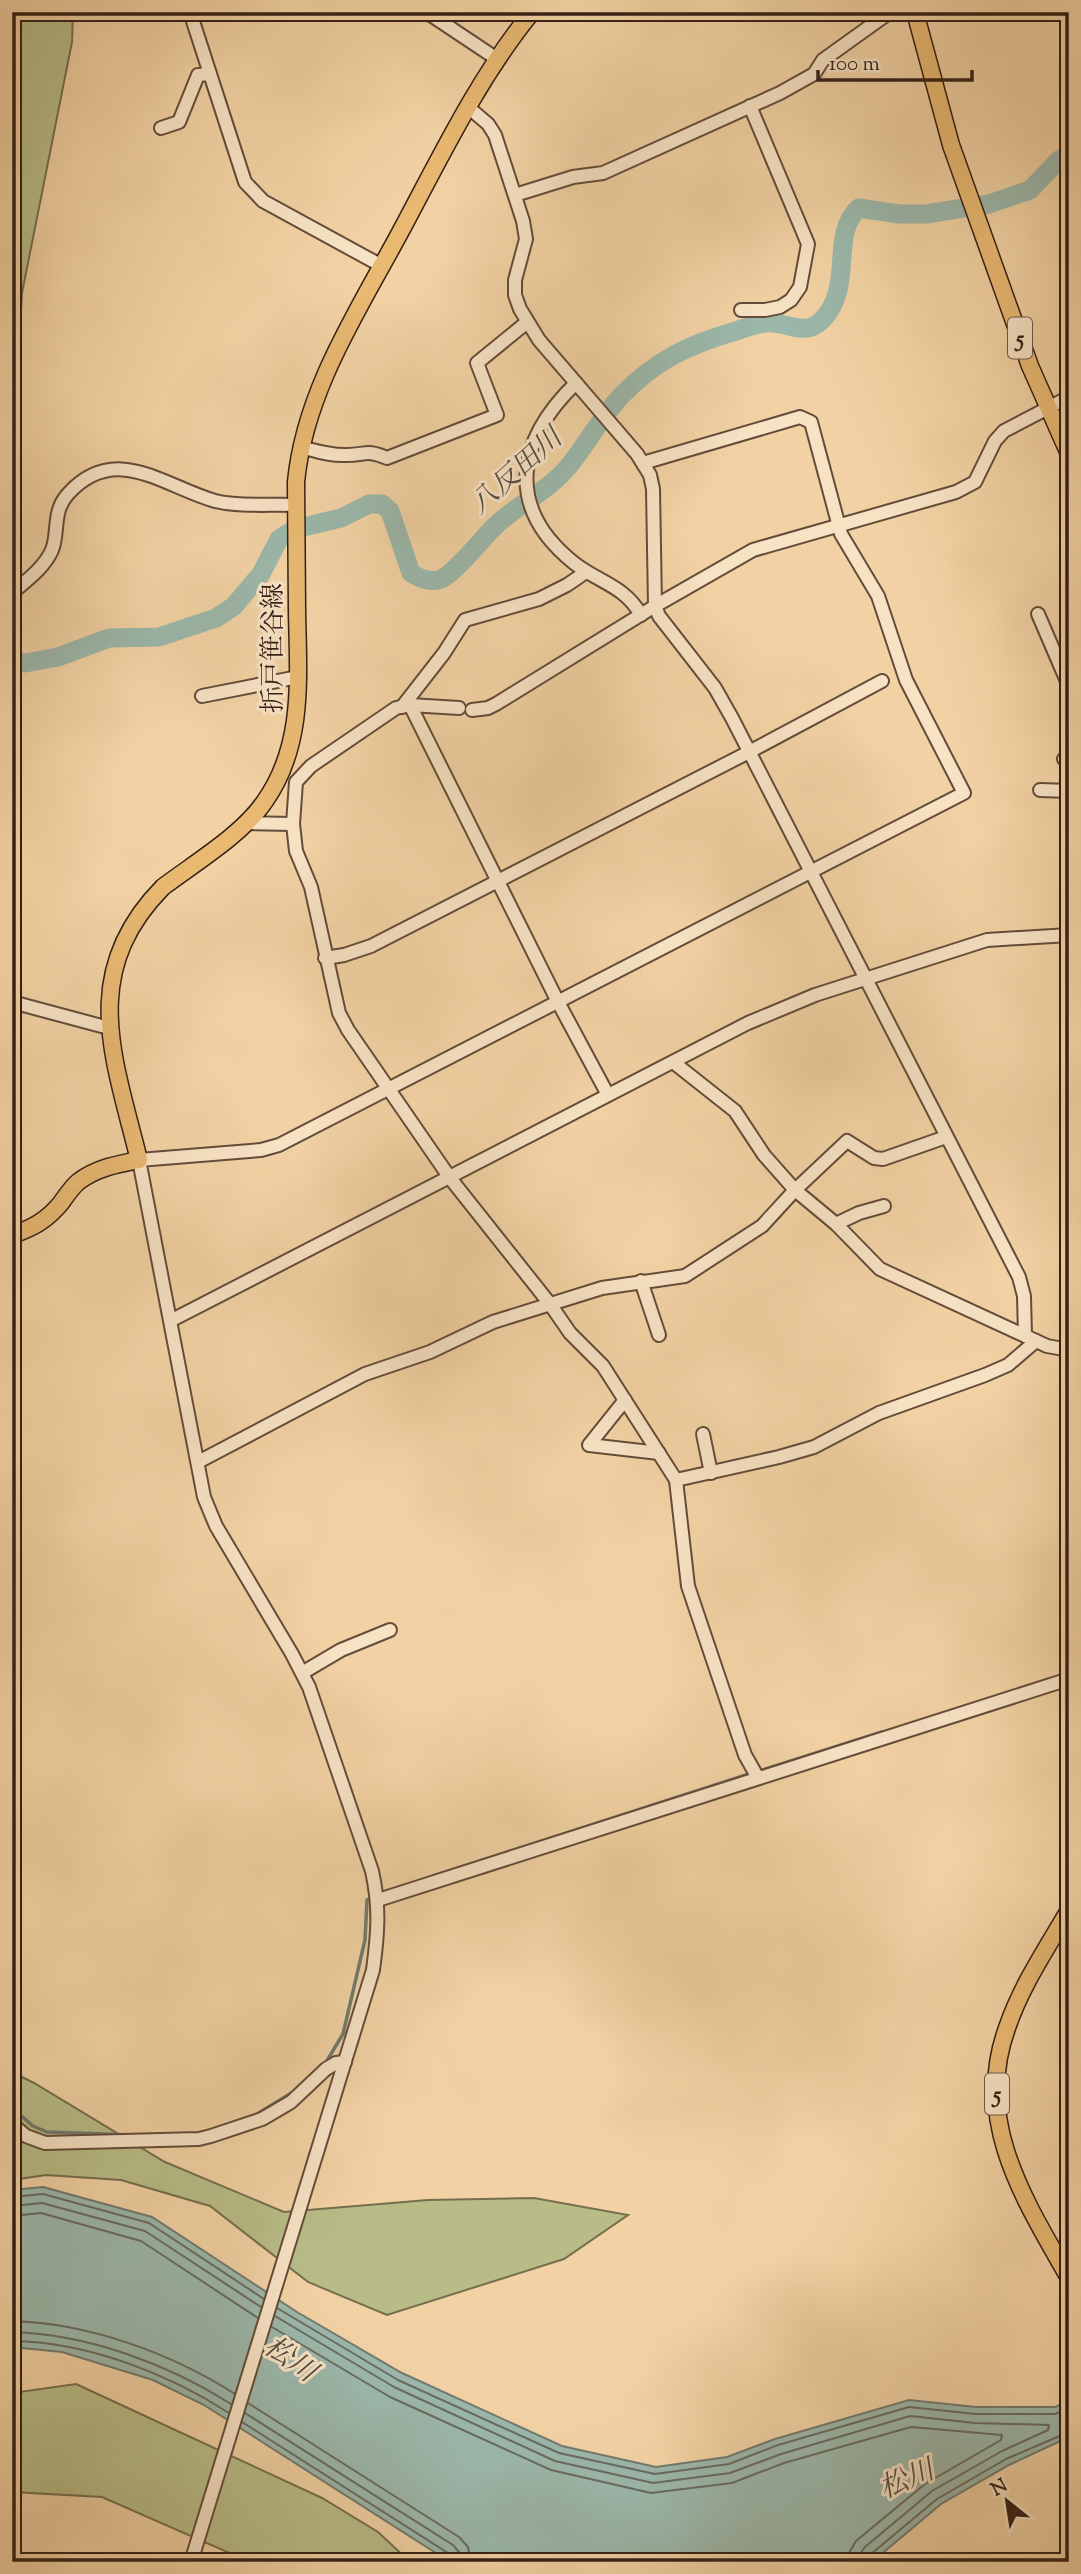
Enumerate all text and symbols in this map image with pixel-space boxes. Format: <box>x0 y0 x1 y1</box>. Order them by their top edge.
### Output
scale bar <box>818 38 972 82</box>
text: 100 m <box>829 50 880 80</box>
road number: 5 <box>1008 318 1032 358</box>
water label: 八反田川 <box>462 418 574 525</box>
street label: 折戸笹谷線 <box>256 583 293 713</box>
road number: 5 <box>985 2074 1009 2115</box>
water label: 松川 <box>255 2328 326 2395</box>
water label: 松川 <box>874 2450 944 2510</box>
north arrow <box>972 2466 1042 2536</box>
text: N <box>986 2473 1013 2504</box>

